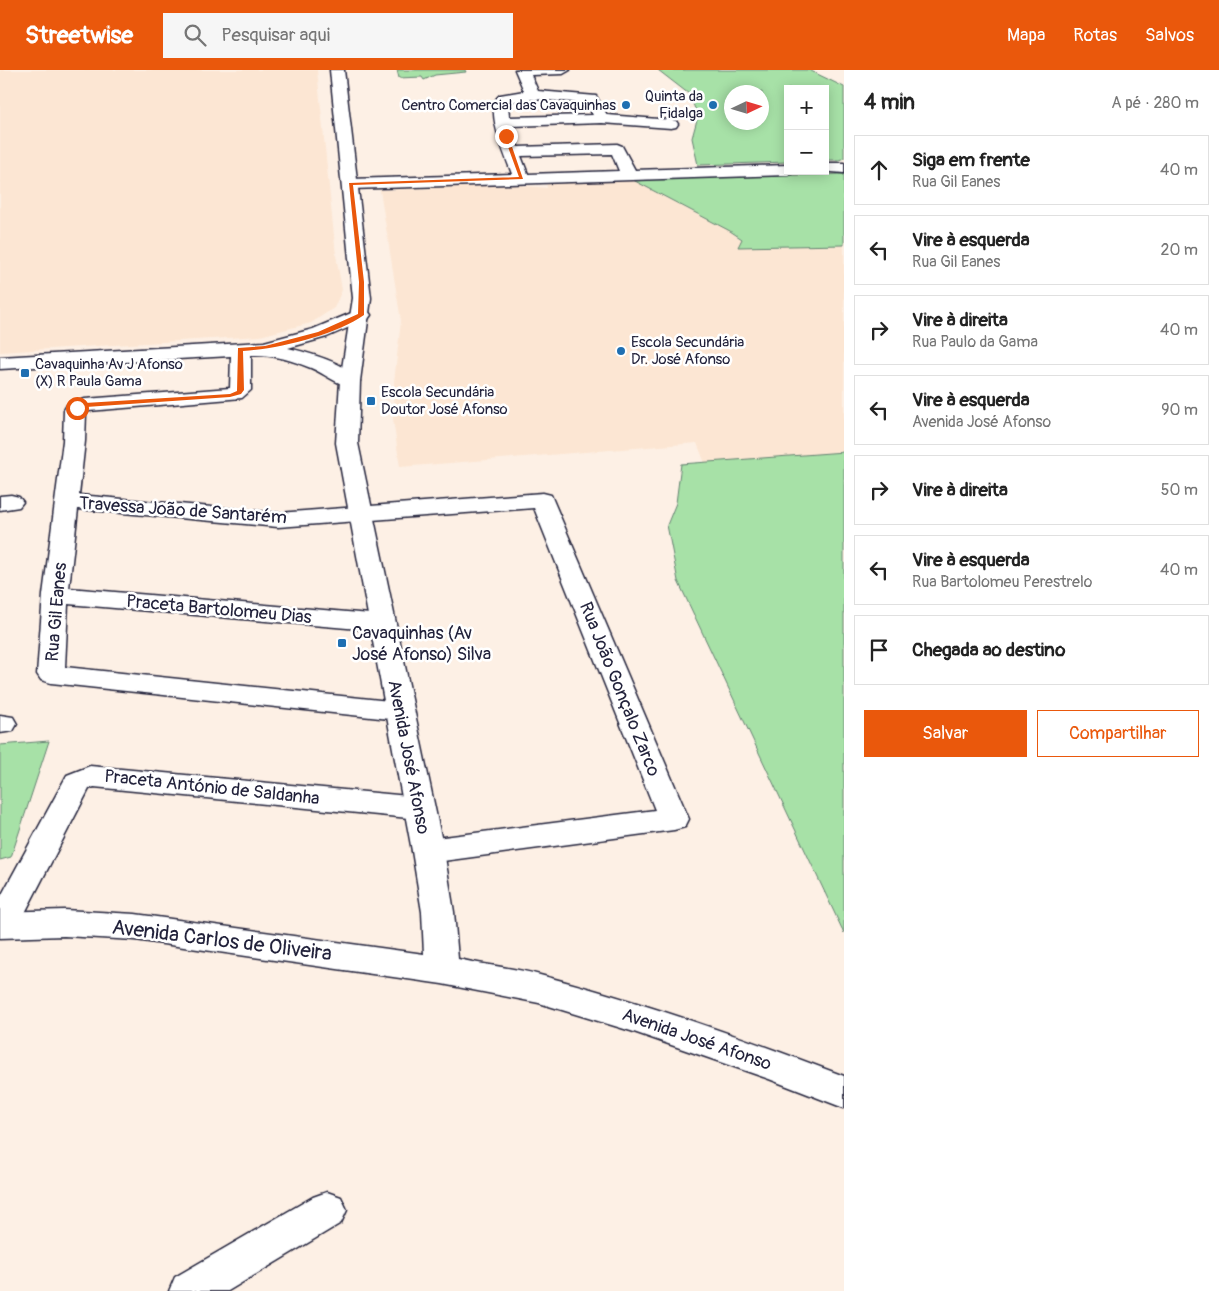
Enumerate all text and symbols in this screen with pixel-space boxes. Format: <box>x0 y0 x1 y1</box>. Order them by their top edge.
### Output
search box <box>163 13 513 58</box>
text: Streetwise <box>25 21 133 50</box>
icon: search <box>181 21 209 49</box>
text: Pesquisar aqui <box>221 23 330 47</box>
text: Mapa <box>1007 24 1045 47</box>
text: Rotas <box>1073 24 1117 47</box>
text: Salvos <box>1145 24 1194 47</box>
north arrow <box>724 85 769 130</box>
map controls <box>784 85 829 175</box>
button: + <box>784 85 829 130</box>
place label: Quinta da Fidalga <box>645 87 703 123</box>
text: 4 min <box>864 89 915 116</box>
text: A pé · 280 m <box>1111 93 1199 113</box>
place label: Centro Comercial das Cavaquinhas <box>401 96 616 115</box>
marker: Centro Comercial das Cavaquinhas <box>620 99 632 111</box>
marker: Quinta da Fidalga <box>707 99 719 111</box>
route end <box>495 125 518 148</box>
button: − <box>784 130 829 175</box>
text: Siga em frente <box>912 148 1030 172</box>
icon: ahead <box>865 156 893 184</box>
text: 40 m <box>1160 160 1198 180</box>
text: Rua Gil Eanes <box>912 172 1000 192</box>
text: Vire à esquerda <box>912 228 1030 252</box>
icon: left <box>865 236 893 264</box>
text: 20 m <box>1160 240 1198 260</box>
text: Rua Gil Eanes <box>912 252 1000 272</box>
text: Vire à direita <box>912 308 1008 332</box>
icon: right <box>865 316 893 344</box>
text: 40 m <box>1160 320 1198 340</box>
text: Rua Paulo da Gama <box>912 332 1038 352</box>
place label: Escola Secundária Dr. José Afonso <box>631 333 744 369</box>
marker: Escola Secundária Dr. José Afonso <box>615 345 627 357</box>
place label: Cavaquinha Av J Afonso (X) R Paula Gama <box>35 355 183 391</box>
marker: Cavaquinha Av J Afonso (X) R Paula Gama <box>19 367 31 379</box>
place label: Escola Secundária Doutor José Afonso <box>381 383 508 419</box>
text: Vire à esquerda <box>912 388 1030 412</box>
marker: Escola Secundária Doutor José Afonso <box>365 395 377 407</box>
icon: left <box>865 396 893 424</box>
route start <box>66 397 89 420</box>
text: 90 m <box>1161 400 1198 420</box>
text: Avenida José Afonso <box>912 412 1051 432</box>
icon: right <box>865 476 893 504</box>
text: Vire à direita <box>912 478 1008 502</box>
text: 50 m <box>1161 480 1198 500</box>
street label: Travessa João de Santarém <box>78 492 288 529</box>
text: Vire à esquerda <box>912 548 1030 572</box>
icon: left <box>865 556 893 584</box>
text: 40 m <box>1160 560 1198 580</box>
street label: Rua Gil Eanes <box>41 562 72 663</box>
text: Rua Bartolomeu Perestrelo <box>912 572 1092 592</box>
street label: Praceta Bartolomeu Dias <box>125 590 313 629</box>
street label: Rua João Gonçalo Zarco <box>574 599 665 780</box>
place label: Cavaquinhas (Av José Afonso) Silva <box>352 622 491 666</box>
icon: arrive <box>865 636 893 664</box>
marker: Cavaquinhas (Av José Afonso) Silva <box>336 637 348 649</box>
text: Chegada ao destino <box>912 638 1065 662</box>
street label: Avenida José Afonso <box>382 678 435 836</box>
button: Salvar <box>864 710 1027 757</box>
button: Compartilhar <box>1037 710 1199 757</box>
street label: Praceta António de Saldanha <box>103 765 321 810</box>
street label: Avenida Carlos de Oliveira <box>110 914 333 967</box>
street label: Avenida José Afonso <box>619 1003 775 1076</box>

